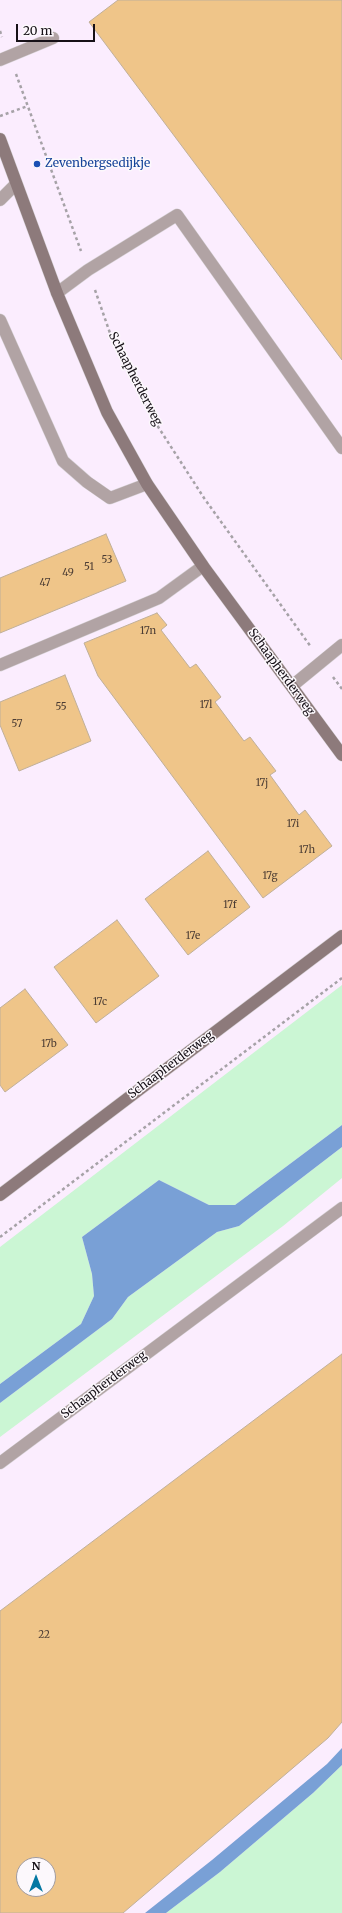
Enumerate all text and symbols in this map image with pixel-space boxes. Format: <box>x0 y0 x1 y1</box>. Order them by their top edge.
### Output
scale bar <box>18 16 97 42</box>
text: 20 m <box>23 23 52 38</box>
place label: Zevenbergsedijkje <box>45 157 150 171</box>
marker: Zevenbergsedijkje <box>32 159 42 169</box>
street label: Schaapherderweg <box>105 330 165 428</box>
house number: 53 <box>101 554 113 566</box>
house number: 51 <box>84 561 94 573</box>
house number: 49 <box>62 567 74 579</box>
house number: 47 <box>40 577 50 589</box>
house number: 17n <box>140 625 156 637</box>
street label: Schaapherderweg <box>245 626 317 718</box>
house number: 17l <box>200 699 212 711</box>
house number: 55 <box>55 701 67 713</box>
house number: 57 <box>11 718 23 730</box>
house number: 17j <box>256 777 268 789</box>
house number: 17i <box>287 818 299 830</box>
house number: 17h <box>299 844 315 856</box>
house number: 17g <box>262 870 278 882</box>
house number: 17f <box>223 899 237 911</box>
house number: 17e <box>186 930 200 942</box>
house number: 17c <box>93 996 107 1008</box>
street label: Schaapherderweg <box>125 1028 217 1102</box>
house number: 17b <box>41 1038 57 1050</box>
street label: Schaapherderweg <box>58 1348 150 1422</box>
house number: 22 <box>38 1629 50 1641</box>
north arrow <box>16 1857 56 1897</box>
text: N <box>32 1859 40 1873</box>

